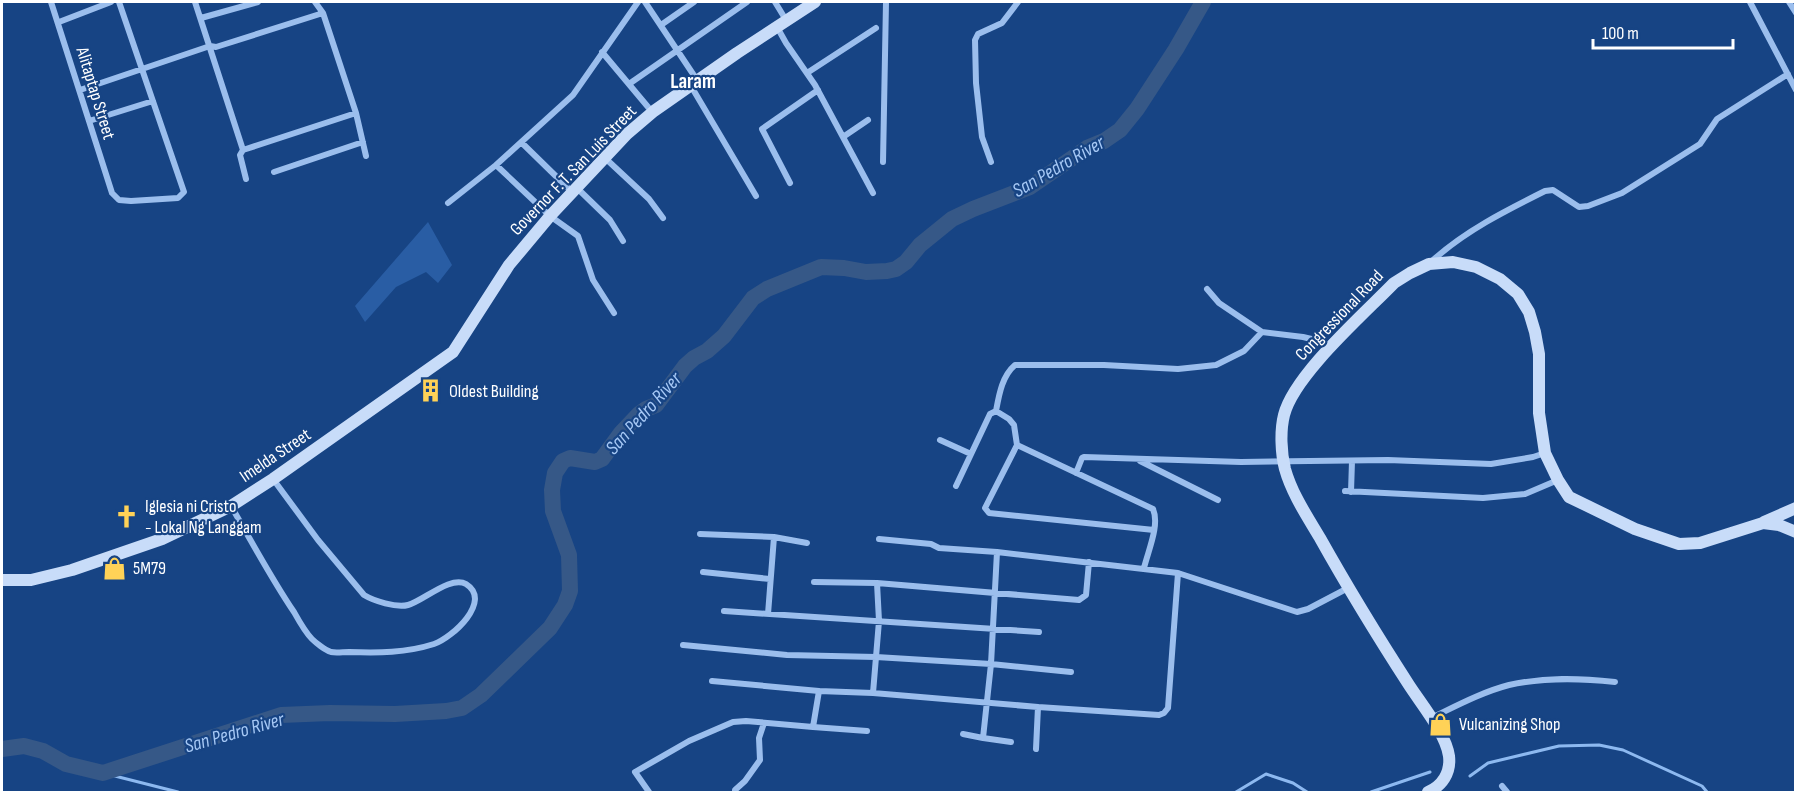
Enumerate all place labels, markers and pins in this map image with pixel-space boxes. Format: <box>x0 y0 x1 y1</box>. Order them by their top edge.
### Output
building icon: Oldest Building <box>418 378 444 404</box>
place label: Oldest Building <box>449 381 539 402</box>
place label: Iglesia ni Cristo - Lokal Ng Langgam <box>145 496 262 538</box>
church icon: Iglesia ni Cristo - Lokal Ng Langgam <box>114 503 140 529</box>
shop icon: 5M79 <box>102 555 128 581</box>
place label: 5M79 <box>133 558 166 579</box>
shop icon: Vulcanizing Shop <box>1428 711 1454 737</box>
place label: Vulcanizing Shop <box>1459 714 1561 735</box>

